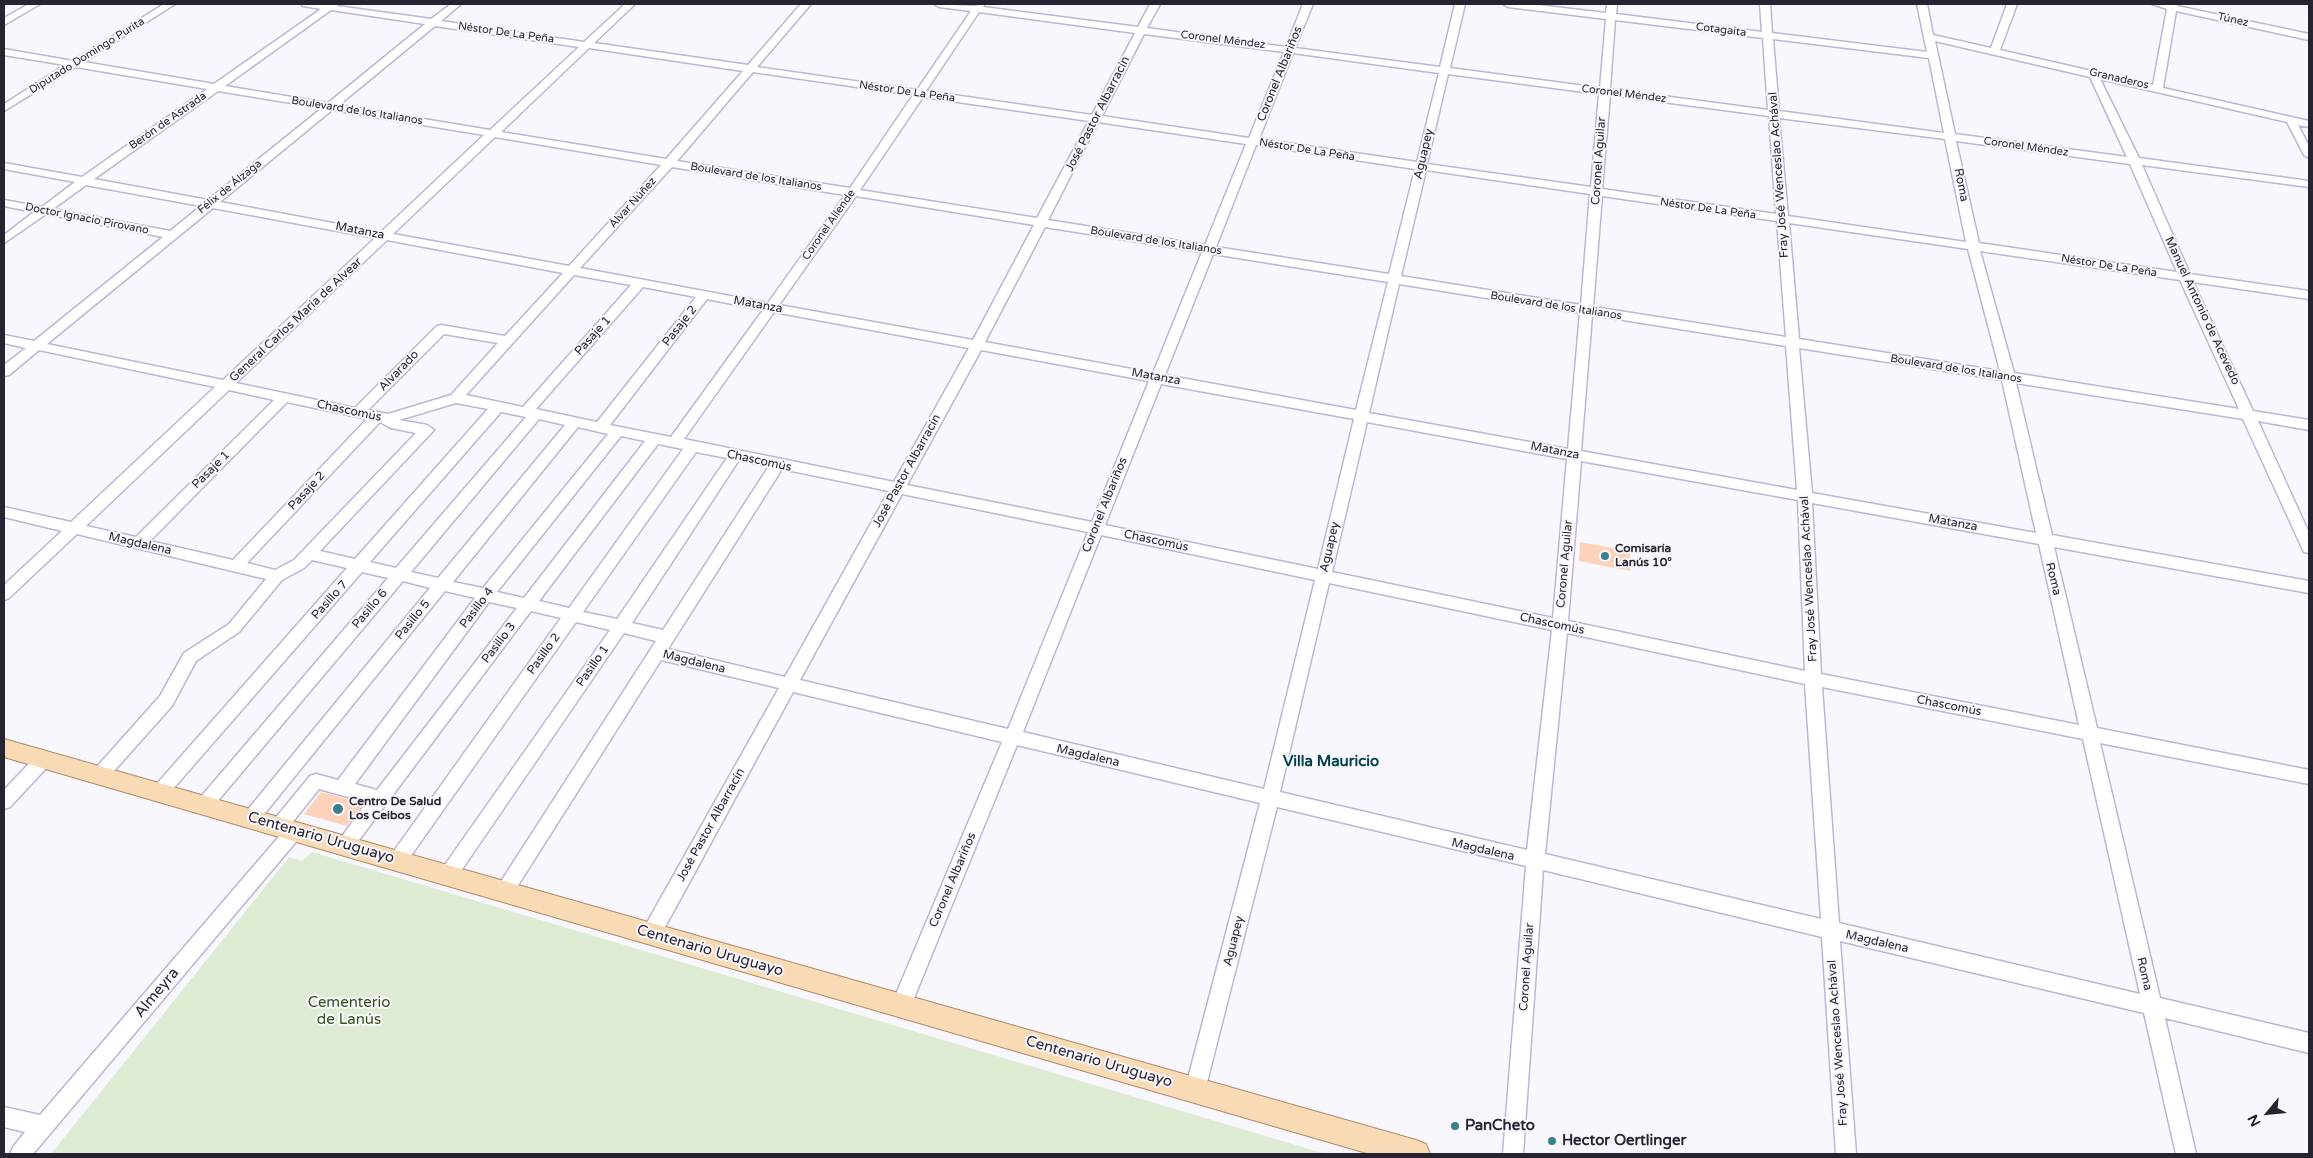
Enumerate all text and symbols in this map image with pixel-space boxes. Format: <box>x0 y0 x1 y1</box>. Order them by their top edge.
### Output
street label: Túnez <box>2216 10 2250 30</box>
street label: Diputado Domingo Purita <box>27 15 147 97</box>
street label: Néstor De La Peña <box>457 20 555 46</box>
street label: Cotagaita <box>1695 20 1747 40</box>
street label: Coronel Albariños <box>1254 24 1306 124</box>
street label: Coronel Méndez <box>1180 28 1266 52</box>
street label: José Pastor Albarracín <box>1063 54 1133 174</box>
street label: Granaderos <box>2088 66 2150 92</box>
street label: Néstor De La Peña <box>858 79 956 105</box>
street label: Coronel Méndez <box>1581 82 1667 106</box>
street label: Berón de Astrada <box>127 89 209 153</box>
street label: Fray José Wenceslao Achával <box>1766 92 1792 258</box>
street label: Boulevard de los Italianos <box>290 94 424 128</box>
street label: Coronel Aguilar <box>1589 116 1609 206</box>
street label: Aguapey <box>1411 127 1437 181</box>
street label: Coronel Méndez <box>1983 135 2069 159</box>
street label: Néstor De La Peña <box>1258 136 1356 164</box>
street label: Félix de Álzaga <box>195 157 265 217</box>
street label: Boulevard de los Italianos <box>689 160 823 194</box>
street label: Roma <box>1951 167 1971 203</box>
street label: Álvar Núñez <box>607 175 659 231</box>
street label: Coronel Allende <box>800 187 858 263</box>
street label: Néstor De La Peña <box>1659 196 1757 222</box>
street label: Doctor Ignacio Pirovano <box>24 201 150 237</box>
street label: Matanza <box>334 219 386 243</box>
street label: Boulevard de los Italianos <box>1089 224 1223 258</box>
street label: Manuel Antonio de Acevedo <box>2161 235 2243 387</box>
street label: Néstor De La Peña <box>2060 252 2158 280</box>
street label: General Carlos María de Alvear <box>227 255 365 385</box>
street label: Boulevard de los Italianos <box>1489 289 1623 323</box>
street label: Matanza <box>732 294 784 316</box>
street label: Pasaje 2 <box>660 303 700 349</box>
street label: Pasaje 1 <box>572 314 614 358</box>
street label: Alvarado <box>376 348 422 394</box>
street label: Boulevard de los Italianos <box>1889 352 2023 386</box>
street label: Matanza <box>1130 366 1182 388</box>
street label: Chascomús <box>315 397 383 425</box>
street label: José Pastor Albarracín <box>870 412 944 530</box>
street label: Matanza <box>1529 439 1581 463</box>
street label: Chascomús <box>725 447 793 475</box>
street label: Pasaje 1 <box>189 448 233 492</box>
street label: Coronel Albariños <box>1079 455 1131 555</box>
street label: Pasaje 2 <box>286 469 328 513</box>
street label: Fray José Wenceslao Achával <box>1797 496 1821 662</box>
street label: Matanza <box>1927 512 1979 534</box>
street label: Coronel Aguilar <box>1554 519 1576 609</box>
street label: Aguapey <box>1317 520 1343 574</box>
street label: Chascomús <box>1122 527 1190 555</box>
street label: Magdalena <box>107 530 173 558</box>
place label: Comisaría Lanús 10° <box>1615 542 1672 570</box>
marker: Comisaría Lanús 10° <box>1599 550 1611 562</box>
street label: Roma <box>2042 561 2064 597</box>
street label: Pasillo 7 <box>309 578 351 622</box>
street label: Pasillo 4 <box>457 585 497 631</box>
street label: Pasillo 6 <box>349 586 391 632</box>
street label: Pasillo 5 <box>393 597 433 643</box>
street label: Chascomús <box>1518 610 1586 638</box>
street label: Pasillo 3 <box>479 620 519 666</box>
street label: Pasillo 2 <box>524 631 564 677</box>
street label: Pasillo 1 <box>574 643 612 689</box>
street label: Magdalena <box>661 647 727 677</box>
street label: Chascomús <box>1915 693 1983 719</box>
street label: Magdalena <box>1055 742 1121 770</box>
district label: Villa Mauricio <box>1283 753 1379 771</box>
street label: José Pastor Albarracín <box>674 766 748 884</box>
place label: Centro De Salud Los Ceibos <box>349 795 441 823</box>
marker: Centro De Salud Los Ceibos <box>331 802 345 816</box>
street label: Centenario Uruguayo <box>246 808 396 868</box>
street label: Coronel Albariños <box>927 830 979 930</box>
street label: Magdalena <box>1450 836 1516 864</box>
street label: Aguapey <box>1221 914 1247 968</box>
street label: Centenario Uruguayo <box>635 921 785 981</box>
street label: Coronel Aguilar <box>1517 922 1537 1012</box>
street label: Magdalena <box>1844 928 1910 956</box>
street label: Roma <box>2133 956 2155 992</box>
street label: Fray José Wenceslao Achával <box>1825 960 1851 1126</box>
street label: Almeyra <box>131 965 183 1021</box>
park label: Cementerio de Lanús <box>308 994 390 1029</box>
street label: Centenario Uruguayo <box>1024 1032 1174 1092</box>
north arrow <box>2243 1088 2293 1138</box>
text: N <box>2244 1111 2264 1129</box>
place label: PanCheto <box>1465 1117 1535 1135</box>
marker: PanCheto <box>1449 1120 1461 1132</box>
place label: Hector Oertlinger <box>1562 1132 1686 1150</box>
marker: Hector Oertlinger <box>1546 1135 1558 1147</box>

